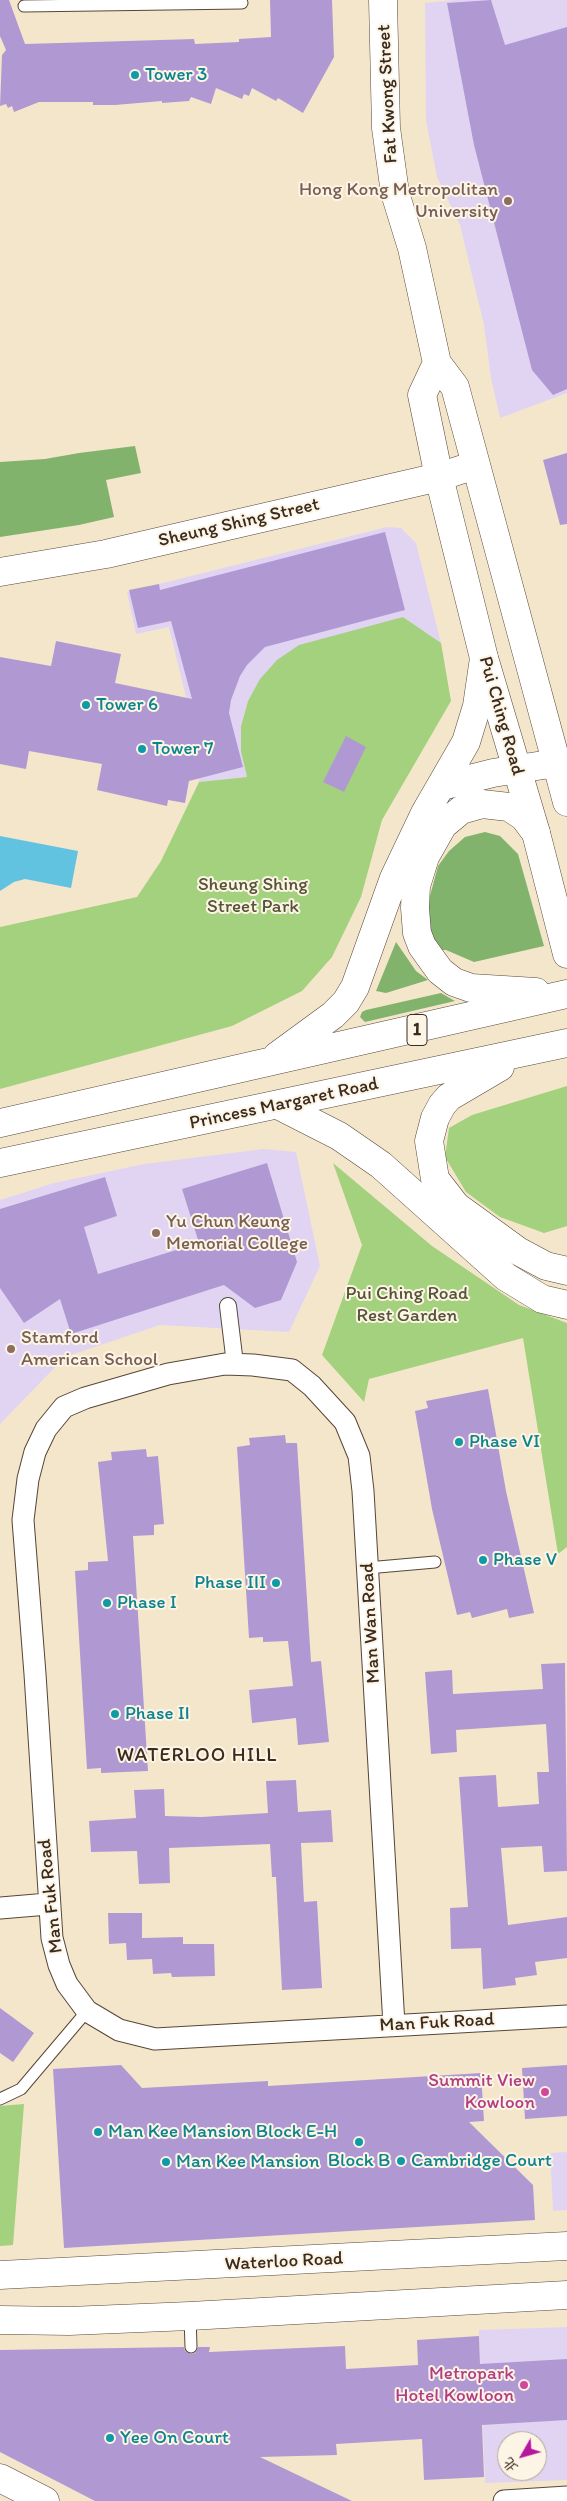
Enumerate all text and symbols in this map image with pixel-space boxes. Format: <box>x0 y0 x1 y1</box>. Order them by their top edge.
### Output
street label: Fat Kwong Street <box>373 24 403 164</box>
place label: Tower 3 <box>145 64 207 86</box>
marker: Tower 3 <box>129 69 141 81</box>
place label: Hong Kong Metropolitan University <box>299 179 498 223</box>
marker: Hong Kong Metropolitan University <box>502 195 514 207</box>
street label: Sheung Shing Street <box>156 493 322 553</box>
street label: Pui Ching Road <box>473 654 529 778</box>
place label: Tower 6 <box>96 694 158 716</box>
marker: Tower 6 <box>80 699 92 711</box>
place label: Tower 7 <box>152 738 213 760</box>
marker: Tower 7 <box>136 743 148 755</box>
park label: Sheung Shing Street Park <box>198 874 308 918</box>
road number: 1 <box>407 1014 427 1046</box>
street label: Princess Margaret Road <box>187 1073 381 1135</box>
place label: Yu Chun Keung Memorial College <box>166 1211 308 1255</box>
marker: Yu Chun Keung Memorial College <box>150 1227 162 1239</box>
park label: Pui Ching Road Rest Garden <box>346 1283 468 1327</box>
place label: Stamford American School <box>21 1327 158 1371</box>
marker: Stamford American School <box>5 1343 17 1355</box>
place label: Phase VI <box>469 1431 540 1453</box>
marker: Phase VI <box>453 1436 465 1448</box>
place label: Phase V <box>493 1549 557 1571</box>
marker: Phase V <box>477 1554 489 1566</box>
street label: Man Wan Road <box>356 1562 386 1684</box>
place label: Phase III <box>194 1572 266 1594</box>
marker: Phase III <box>270 1577 282 1589</box>
place label: Phase I <box>117 1592 177 1614</box>
marker: Phase I <box>101 1597 113 1609</box>
place label: Phase II <box>125 1703 190 1725</box>
marker: Phase II <box>109 1708 121 1720</box>
district label: WATERLOO HILL <box>114 1744 280 1768</box>
street label: Man Fuk Road <box>34 1838 68 1954</box>
street label: Man Fuk Road <box>379 2009 495 2037</box>
place label: Summit View Kowloon <box>428 2070 535 2114</box>
marker: Summit View Kowloon <box>539 2086 551 2098</box>
place label: Man Kee Mansion Block E-H <box>108 2121 337 2143</box>
marker: Man Kee Mansion Block E-H <box>92 2126 104 2138</box>
marker: Block B <box>353 2136 365 2148</box>
place label: Block B <box>328 2150 390 2172</box>
place label: Cambridge Court <box>411 2150 552 2172</box>
place label: Man Kee Mansion <box>176 2151 320 2173</box>
marker: Cambridge Court <box>395 2155 407 2167</box>
marker: Man Kee Mansion <box>160 2156 172 2168</box>
street label: Waterloo Road <box>224 2248 344 2276</box>
place label: Metropark Hotel Kowloon <box>395 2363 514 2407</box>
marker: Metropark Hotel Kowloon <box>518 2379 530 2391</box>
place label: Yee On Court <box>120 2427 229 2449</box>
north arrow <box>497 2431 547 2481</box>
marker: Yee On Court <box>104 2432 116 2444</box>
text: 北 <box>500 2454 522 2476</box>

